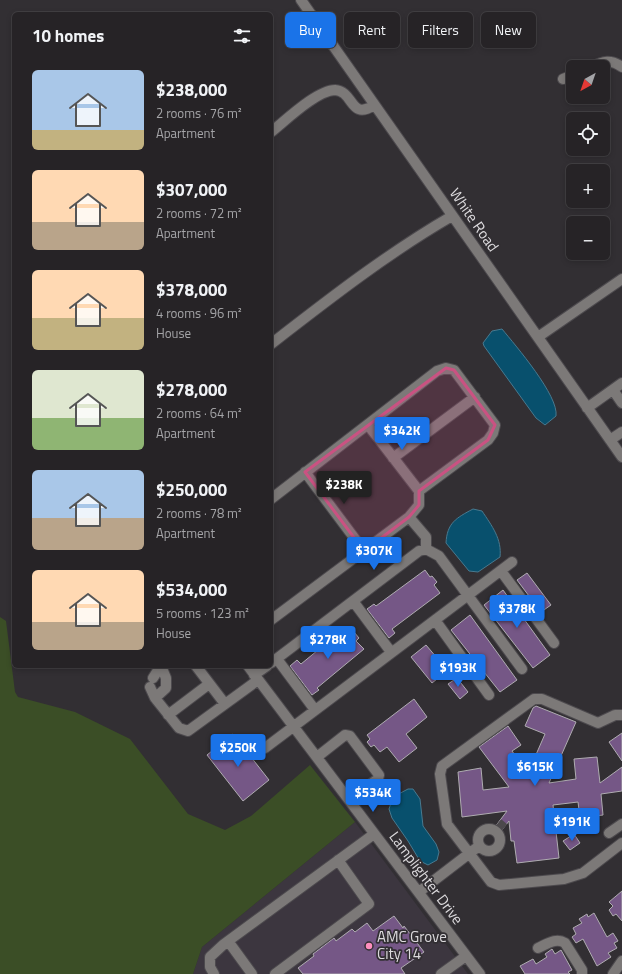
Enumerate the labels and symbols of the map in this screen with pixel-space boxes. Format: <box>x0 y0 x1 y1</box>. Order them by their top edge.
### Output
north arrow <box>566 60 610 104</box>
street label: White Road <box>444 183 505 256</box>
pin: $342K <box>374 417 430 451</box>
pin: $238K <box>316 471 372 505</box>
pin: $307K <box>346 537 402 571</box>
pin: $378K <box>489 595 545 629</box>
pin: $278K <box>300 626 356 660</box>
pin: $193K <box>430 654 486 688</box>
pin: $250K <box>210 734 266 768</box>
pin: $615K <box>507 753 563 787</box>
pin: $534K <box>345 779 401 813</box>
pin: $191K <box>544 808 600 842</box>
street label: Lamplighter Drive <box>384 826 469 929</box>
place label: AMC Grove City 14 <box>377 925 447 965</box>
marker: AMC Grove City 14 <box>364 941 374 951</box>

